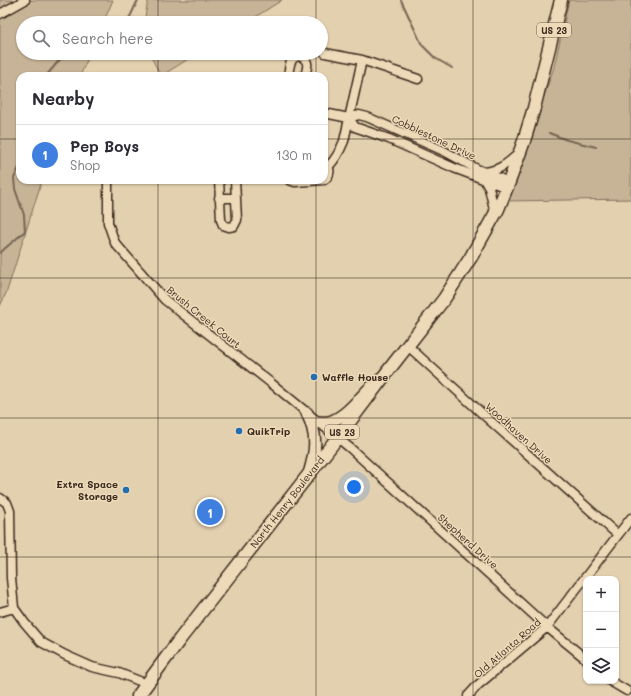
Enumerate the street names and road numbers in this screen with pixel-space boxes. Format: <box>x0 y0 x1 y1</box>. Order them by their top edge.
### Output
road number: US 23 <box>537 23 571 37</box>
street label: Cobblestone Drive <box>390 111 478 163</box>
street label: Brush Creek Court <box>164 283 244 351</box>
street label: Woodhaven Drive <box>483 399 555 467</box>
road number: US 23 <box>325 425 359 439</box>
street label: North Henry Boulevard <box>247 453 327 551</box>
street label: Shepherd Drive <box>435 510 501 572</box>
street label: Old Atlanta Road <box>471 615 543 681</box>

